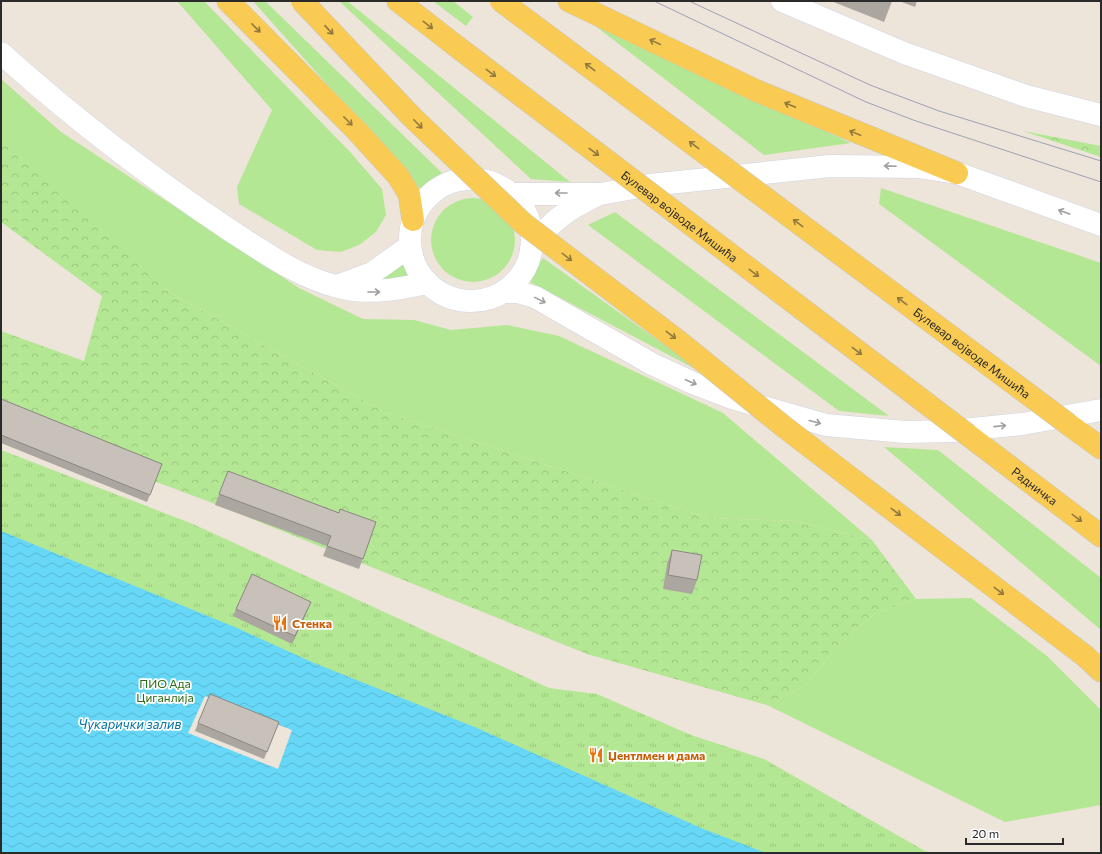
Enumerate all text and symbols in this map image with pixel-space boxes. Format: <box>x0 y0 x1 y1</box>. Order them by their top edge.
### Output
one-way arrow <box>423 21 434 29</box>
one-way arrow <box>251 24 261 33</box>
one-way arrow <box>324 25 333 35</box>
one-way arrow <box>649 38 661 45</box>
one-way arrow <box>585 63 596 72</box>
one-way arrow <box>485 69 496 77</box>
one-way arrow <box>785 101 797 109</box>
one-way arrow <box>343 116 352 126</box>
one-way arrow <box>413 119 423 129</box>
one-way arrow <box>850 128 862 136</box>
one-way arrow <box>689 141 700 150</box>
one-way arrow <box>589 147 600 156</box>
one-way arrow <box>884 162 897 170</box>
street label: Булевар војводе Мишића <box>619 167 741 265</box>
one-way arrow <box>555 189 568 197</box>
one-way arrow <box>1059 208 1071 216</box>
one-way arrow <box>793 219 804 227</box>
one-way arrow <box>562 253 573 261</box>
one-way arrow <box>748 268 759 277</box>
one-way arrow <box>367 288 380 296</box>
one-way arrow <box>534 297 546 304</box>
one-way arrow <box>897 297 908 305</box>
street label: Булевар војводе Мишића <box>911 304 1034 401</box>
one-way arrow <box>665 331 676 340</box>
one-way arrow <box>852 347 863 355</box>
one-way arrow <box>685 379 697 386</box>
one-way arrow <box>808 419 821 426</box>
one-way arrow <box>993 423 1006 430</box>
street label: Радничка <box>1009 464 1060 508</box>
one-way arrow <box>890 508 901 517</box>
one-way arrow <box>1072 514 1083 523</box>
one-way arrow <box>994 587 1005 595</box>
restaurant icon: Стенка <box>271 614 289 632</box>
place label: Стенка <box>292 616 332 630</box>
park label: ПИО Ада Циганлија <box>136 676 194 704</box>
water label: Чукарички залив <box>79 716 182 732</box>
restaurant icon: Џентлмен и дама <box>587 746 605 764</box>
place label: Џентлмен и дама <box>608 748 705 762</box>
scale bar <box>966 820 1063 846</box>
text: 20 m <box>972 826 999 840</box>

